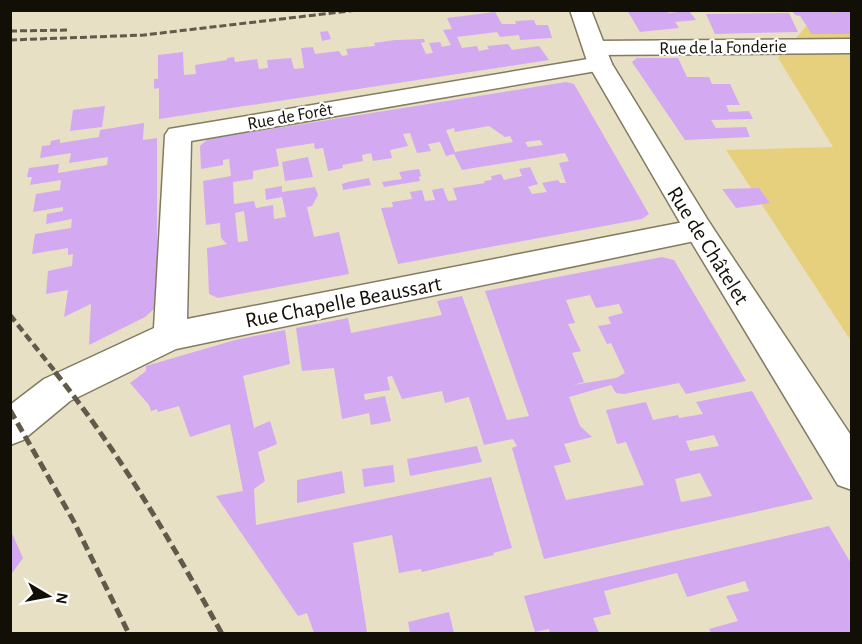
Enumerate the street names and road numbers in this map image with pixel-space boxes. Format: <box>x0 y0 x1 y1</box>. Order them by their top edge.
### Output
street label: Rue de la Fonderie <box>659 38 787 58</box>
street label: Rue de Forêt <box>246 101 334 133</box>
street label: Rue de Châtelet <box>663 183 753 308</box>
street label: Rue Chapelle Beaussart <box>243 272 443 332</box>

